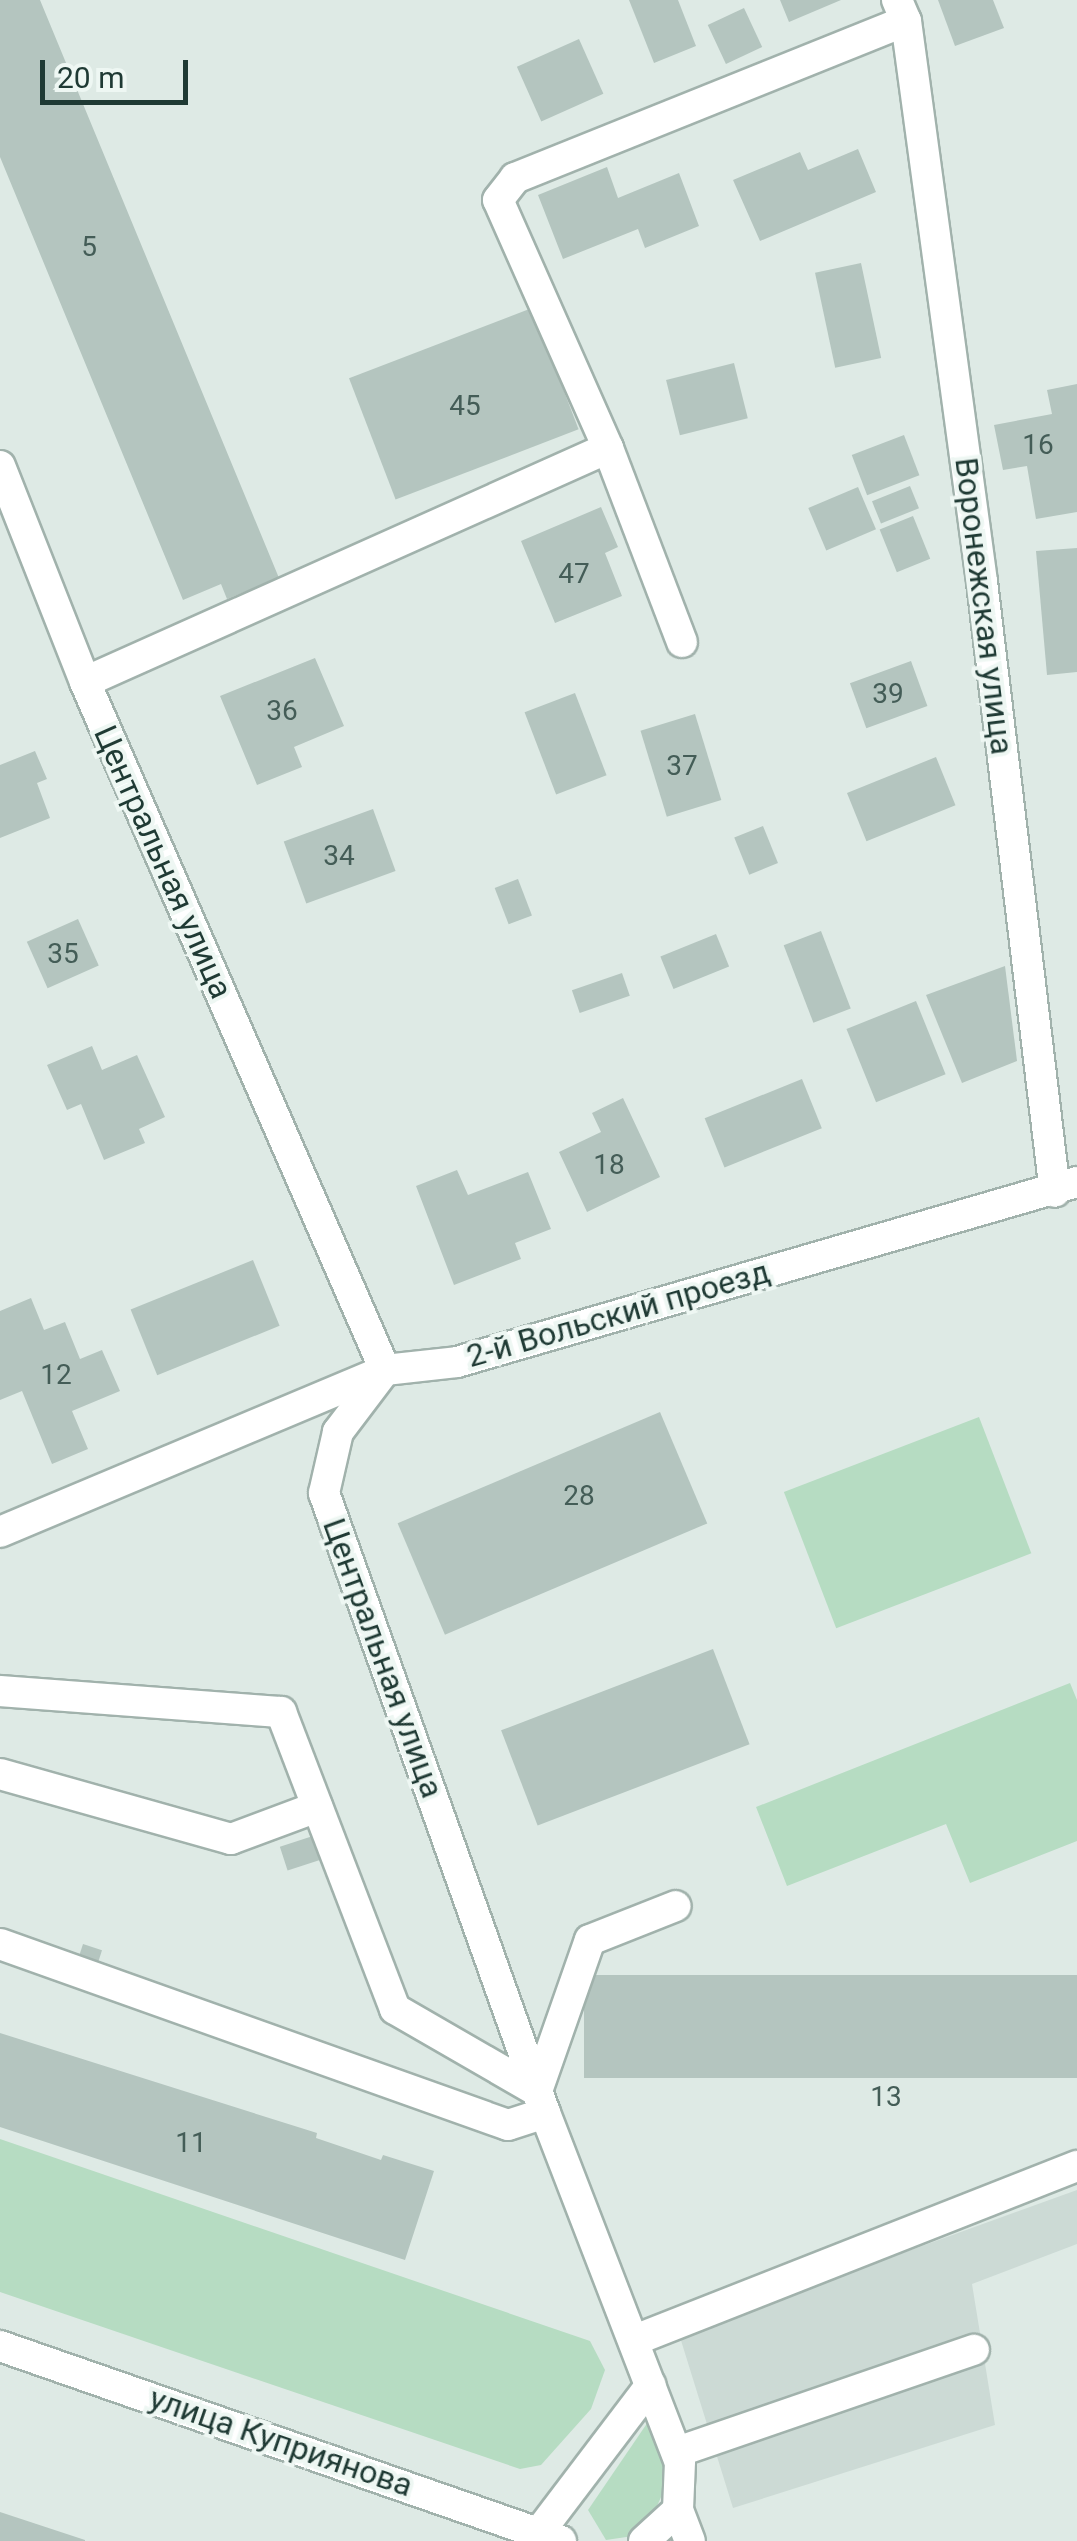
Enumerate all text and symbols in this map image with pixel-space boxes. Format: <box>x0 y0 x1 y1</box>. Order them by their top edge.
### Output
scale bar <box>45 40 192 102</box>
text: 20 m <box>57 60 124 95</box>
house number: 5 <box>81 230 97 264</box>
house number: 45 <box>449 389 481 423</box>
house number: 16 <box>1022 428 1054 462</box>
street label: Воронежская улица <box>947 455 1021 757</box>
house number: 47 <box>558 557 590 591</box>
house number: 39 <box>872 677 904 711</box>
house number: 36 <box>266 694 298 728</box>
street label: Центральная улица <box>86 720 240 1004</box>
house number: 37 <box>666 749 698 783</box>
house number: 34 <box>323 839 355 873</box>
house number: 35 <box>47 937 79 971</box>
house number: 18 <box>593 1148 625 1182</box>
street label: 2-й Вольский проезд <box>462 1252 774 1376</box>
house number: 12 <box>40 1358 72 1392</box>
house number: 28 <box>563 1479 595 1513</box>
street label: Центральная улица <box>315 1513 451 1803</box>
house number: 13 <box>870 2080 902 2114</box>
house number: 11 <box>175 2126 207 2160</box>
street label: улица Куприянова <box>144 2379 418 2505</box>

